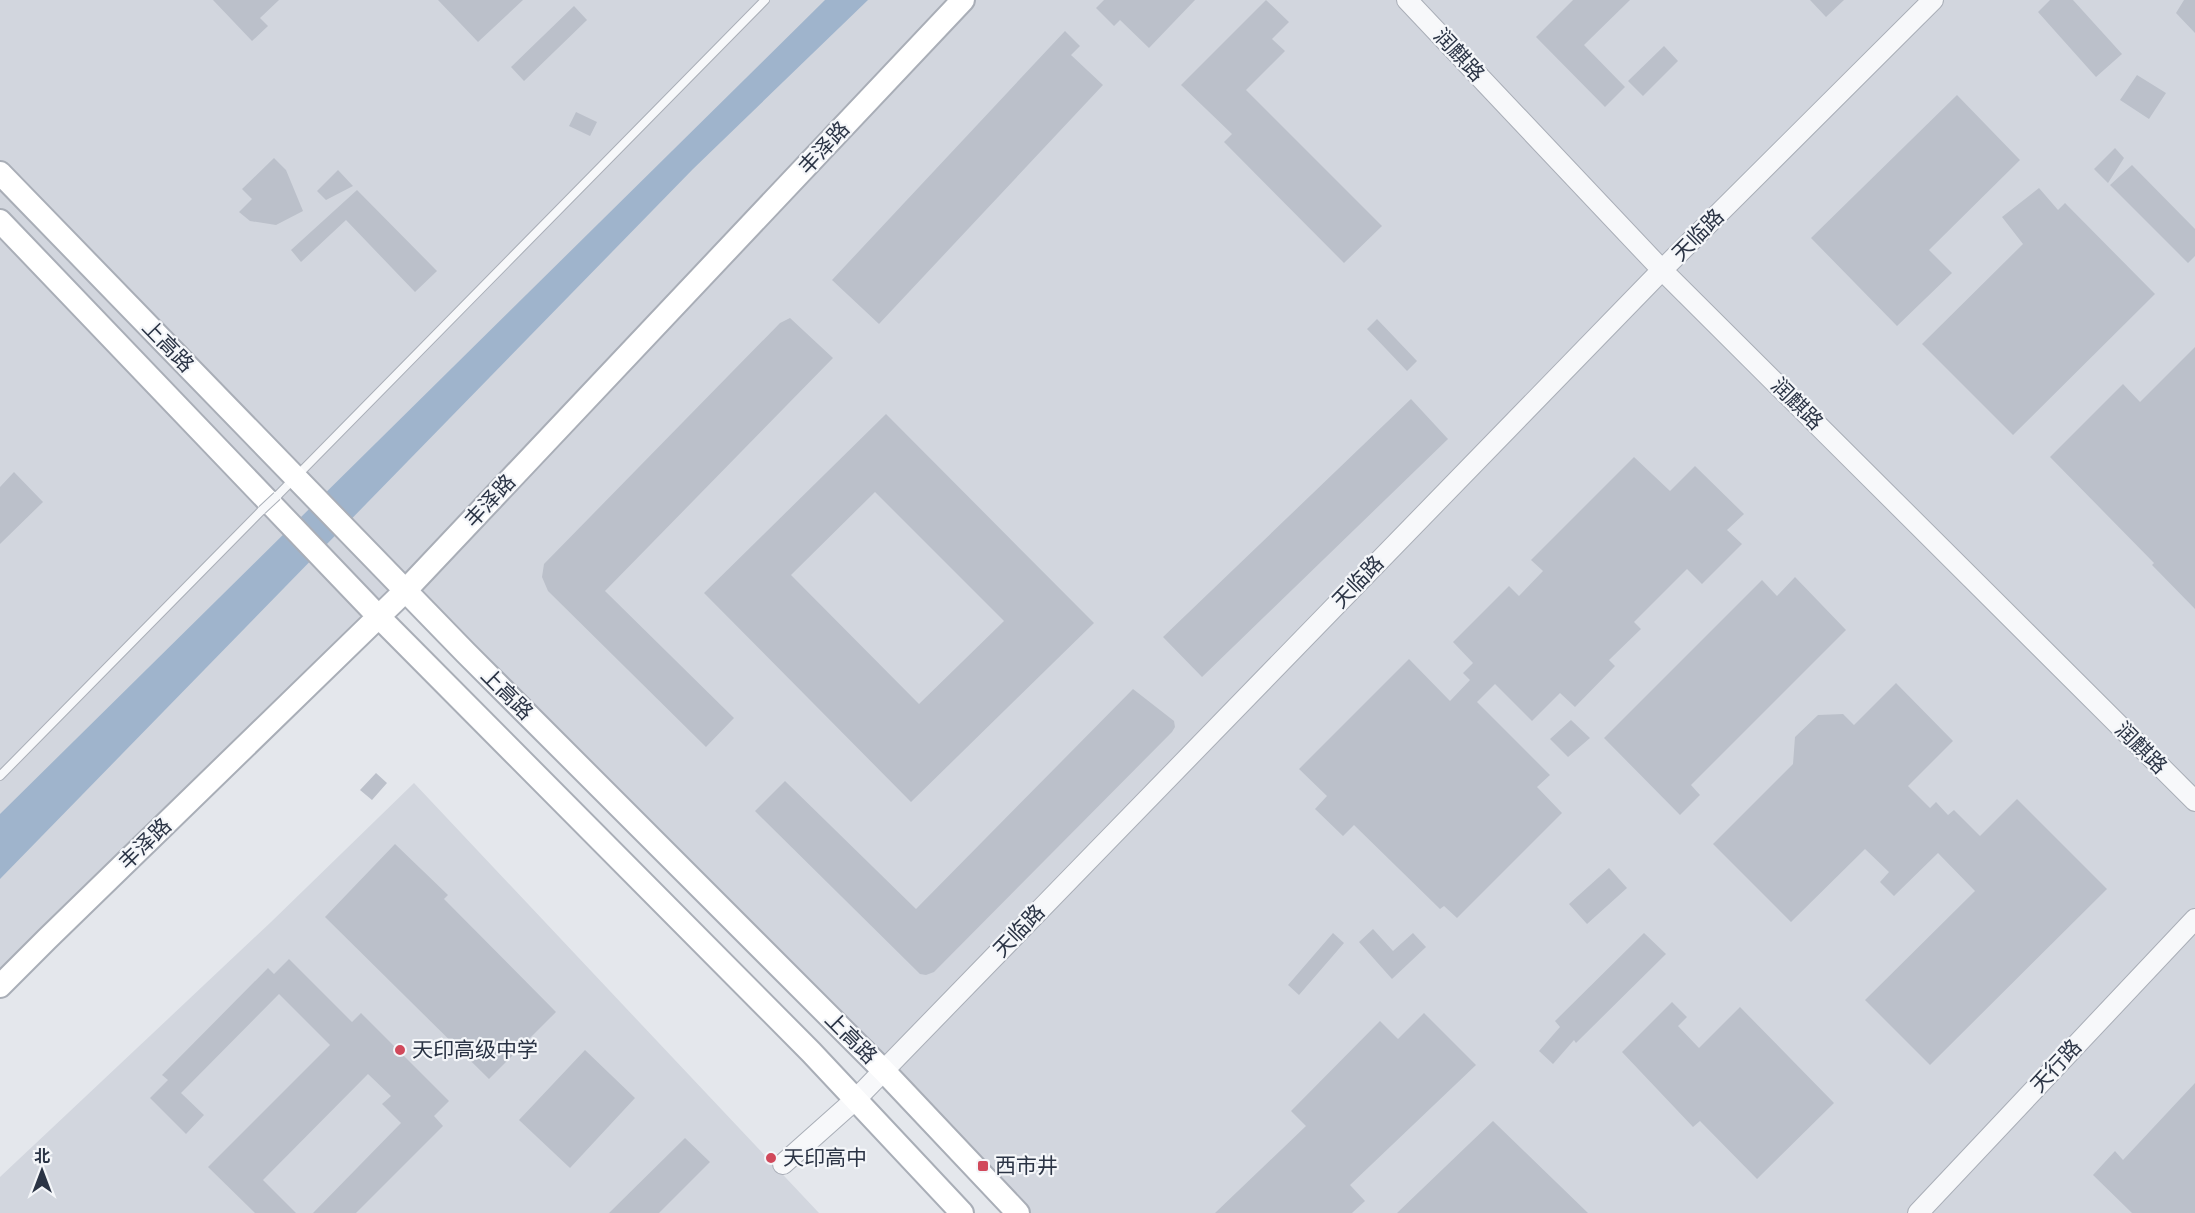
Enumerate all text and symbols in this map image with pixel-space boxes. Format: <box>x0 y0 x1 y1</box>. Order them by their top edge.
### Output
street label: 润麒路 <box>1429 22 1491 86</box>
street label: 丰泽路 <box>792 115 854 179</box>
street label: 天临路 <box>1666 203 1729 266</box>
street label: 上高路 <box>137 314 200 377</box>
street label: 润麒路 <box>1766 372 1829 435</box>
street label: 丰泽路 <box>458 468 520 532</box>
street label: 天临路 <box>1326 550 1389 613</box>
street label: 上高路 <box>476 662 539 725</box>
street label: 润麒路 <box>2110 716 2173 779</box>
street label: 丰泽路 <box>113 812 176 875</box>
street label: 天临路 <box>987 899 1050 962</box>
street label: 上高路 <box>820 1006 883 1069</box>
street label: 天行路 <box>2024 1033 2086 1097</box>
place label: 天印高级中学 <box>412 1036 538 1062</box>
marker: 天印高级中学 <box>393 1043 407 1057</box>
north arrow <box>12 1141 72 1201</box>
place label: 天印高中 <box>783 1144 867 1170</box>
text: 北 <box>34 1146 50 1166</box>
marker: 天印高中 <box>764 1151 778 1165</box>
place label: 西市井 <box>995 1152 1058 1178</box>
marker: 西市井 <box>976 1159 990 1173</box>

